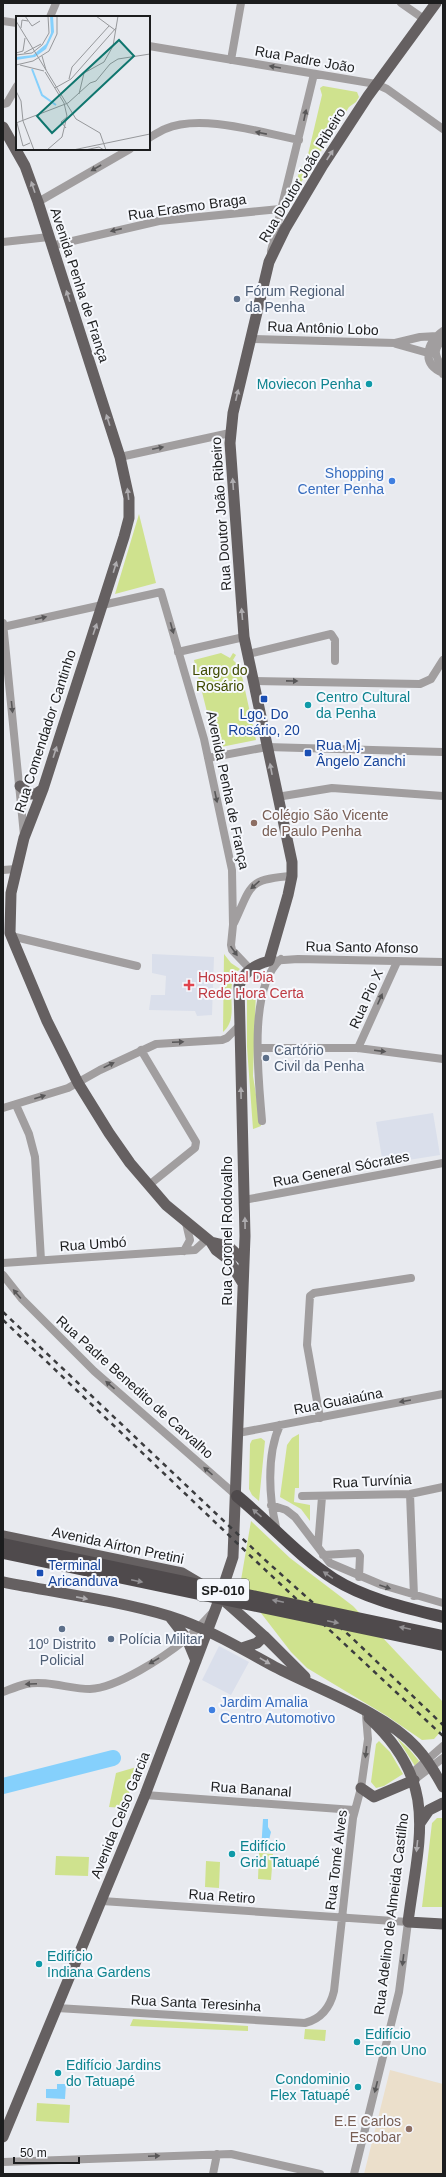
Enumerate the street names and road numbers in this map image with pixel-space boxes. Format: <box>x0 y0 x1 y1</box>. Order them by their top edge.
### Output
street label: Rua Padre João <box>254 42 356 76</box>
street label: Rua Doutor João Ribeiro <box>255 105 349 245</box>
street label: Rua Erasmo Braga <box>127 191 247 223</box>
street label: Avenida Penha de França <box>47 206 113 365</box>
street label: Rua Antônio Lobo <box>267 318 379 338</box>
street label: Rua Doutor João Ribeiro <box>208 436 234 591</box>
street label: Rua Comendador Cantinho <box>11 647 79 815</box>
street label: Avenida Penha de França <box>203 709 253 871</box>
street label: Rua Santo Afonso <box>305 938 419 956</box>
street label: Rua Pio X <box>346 966 386 1031</box>
street label: Rua General Sócrates <box>271 1148 411 1190</box>
street label: Rua Coronel Rodovalho <box>219 1156 235 1306</box>
street label: Rua Umbó <box>59 1234 127 1254</box>
street label: Rua Padre Benedito de Carvalho <box>53 1312 217 1462</box>
street label: Rua Guaiaúna <box>292 1384 384 1417</box>
street label: Rua Turvínia <box>332 1471 412 1491</box>
street label: Avenida Aírton Pretini <box>51 1523 185 1567</box>
road number: SP-010 <box>197 1579 249 1601</box>
street label: Avenida Celso Garcia <box>87 1749 153 1881</box>
street label: Rua Bananal <box>210 1778 292 1800</box>
street label: Rua Tomé Alves <box>322 1809 350 1911</box>
street label: Rua Adelino de Almeida Castilho <box>371 1812 411 2016</box>
street label: Rua Retiro <box>188 1886 256 1906</box>
street label: Rua Santa Teresinha <box>130 1992 262 2014</box>

